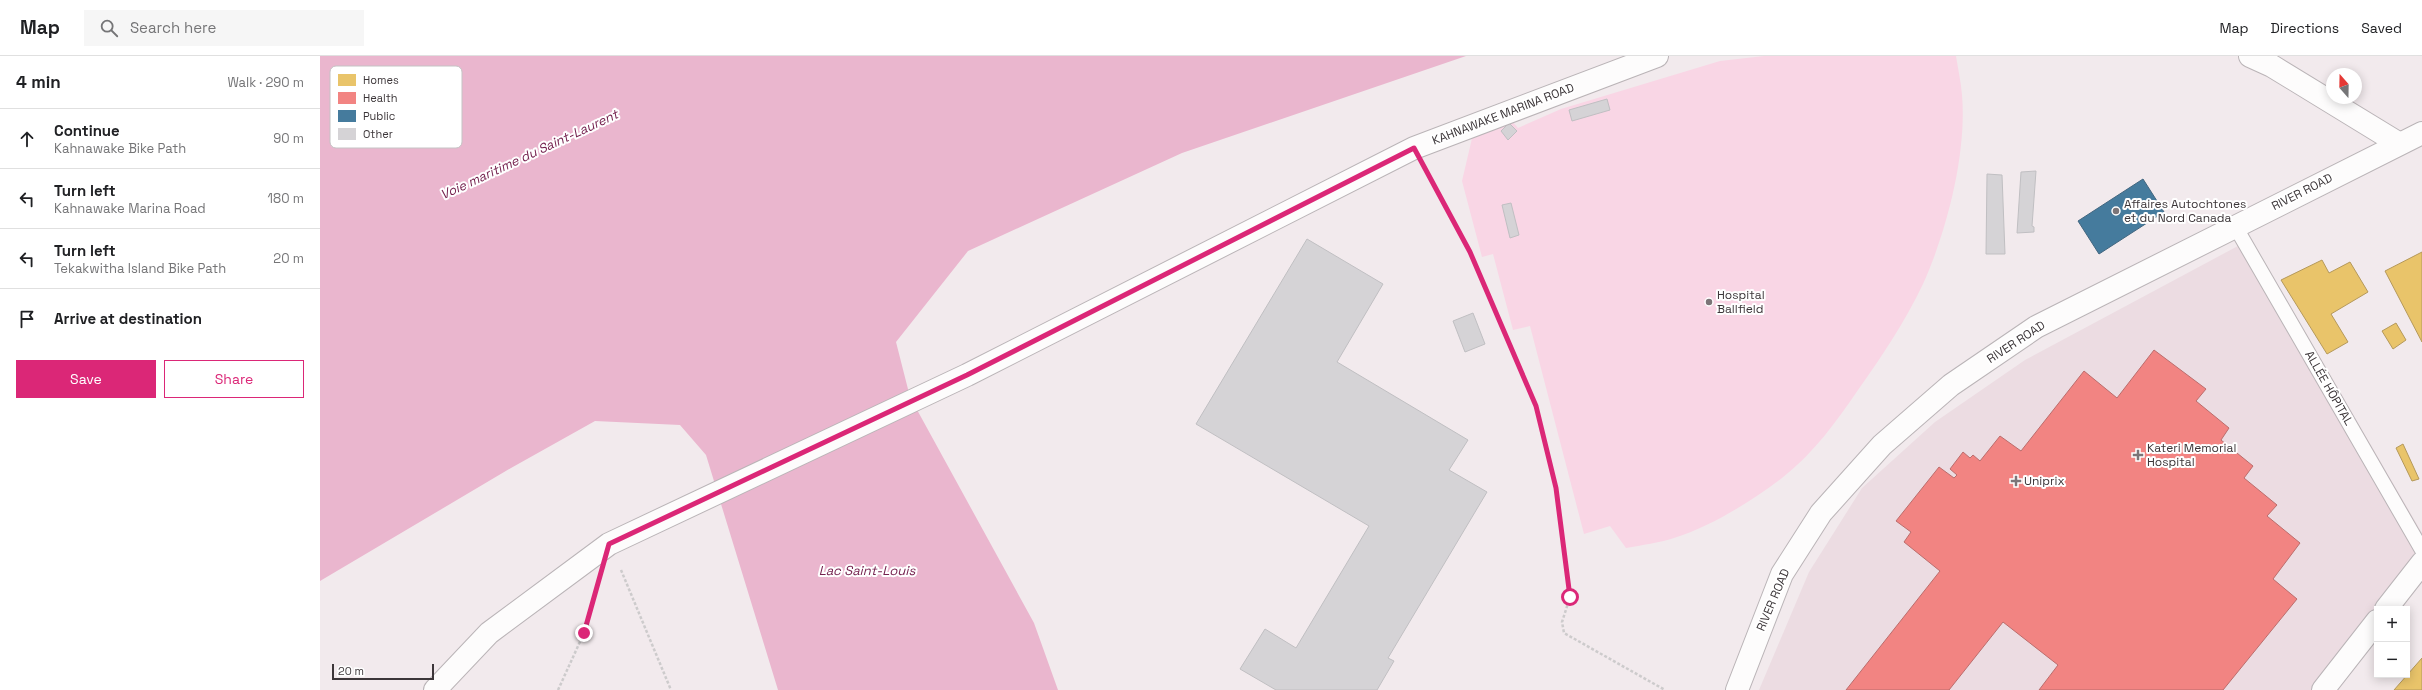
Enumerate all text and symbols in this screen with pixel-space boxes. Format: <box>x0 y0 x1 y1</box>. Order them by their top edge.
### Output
search box <box>84 10 364 46</box>
text: Map <box>20 15 60 40</box>
icon: search <box>98 17 120 39</box>
text: Search here <box>130 18 216 37</box>
text: Map <box>2219 19 2249 37</box>
text: Directions <box>2271 19 2339 37</box>
text: Saved <box>2361 19 2402 37</box>
legend <box>330 66 462 148</box>
north arrow <box>2326 68 2362 104</box>
text: 4 min <box>16 71 61 93</box>
text: Homes <box>363 73 399 87</box>
text: Walk · 290 m <box>227 74 304 91</box>
street label: KAHNAWAKE MARINA ROAD <box>1430 80 1576 148</box>
text: Health <box>363 91 398 105</box>
water label: Voie maritime du Saint-Laurent <box>438 105 622 203</box>
text: Public <box>363 109 395 123</box>
text: Continue <box>54 121 120 140</box>
text: Other <box>363 127 393 141</box>
icon: ahead <box>16 128 38 150</box>
text: 90 m <box>273 130 304 147</box>
text: Kahnawake Bike Path <box>54 140 186 157</box>
street label: RIVER ROAD <box>2269 170 2335 214</box>
text: Turn left <box>54 181 116 200</box>
icon: left <box>16 188 38 210</box>
text: 180 m <box>268 190 304 207</box>
place label: Affaires Autochtones et du Nord Canada <box>2124 196 2246 226</box>
text: Kahnawake Marina Road <box>54 200 206 217</box>
marker: Affaires Autochtones et du Nord Canada <box>2111 206 2121 216</box>
text: Turn left <box>54 241 116 260</box>
icon: left <box>16 248 38 270</box>
text: 20 m <box>273 250 304 267</box>
text: Tekakwitha Island Bike Path <box>54 260 226 277</box>
place label: Hospital Ballfield <box>1717 287 1765 317</box>
marker: Hospital Ballfield <box>1704 297 1714 307</box>
icon: arrive <box>16 308 38 330</box>
text: Arrive at destination <box>54 309 202 328</box>
street label: RIVER ROAD <box>1984 317 2048 367</box>
street label: ALLÉE HÔPITAL <box>2301 348 2357 429</box>
button: Save <box>16 360 156 398</box>
button: Share <box>164 360 304 398</box>
place label: Kateri Memorial Hospital <box>2147 440 2236 470</box>
marker: Kateri Memorial Hospital <box>2132 449 2144 461</box>
place label: Uniprix <box>2024 473 2065 489</box>
marker: Uniprix <box>2011 476 2021 486</box>
water label: Lac Saint-Louis <box>819 562 916 579</box>
street label: RIVER ROAD <box>1753 566 1793 634</box>
route start <box>1561 588 1579 606</box>
map controls <box>2374 606 2410 678</box>
button: + <box>2374 606 2410 642</box>
route end <box>575 624 593 642</box>
button: − <box>2374 642 2410 678</box>
scale bar <box>332 662 434 681</box>
text: 20 m <box>338 664 364 678</box>

